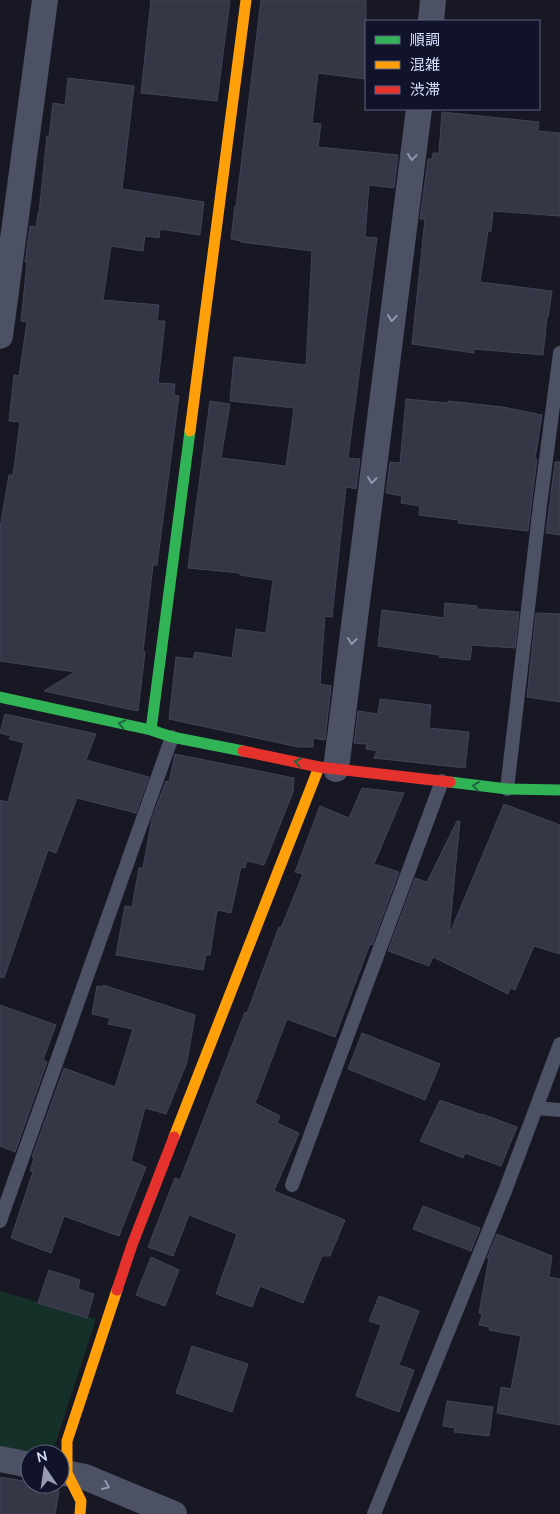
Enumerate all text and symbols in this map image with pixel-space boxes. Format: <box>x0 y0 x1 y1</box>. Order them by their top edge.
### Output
legend <box>365 20 540 110</box>
text: 順調 <box>410 30 440 50</box>
text: 混雑 <box>410 55 440 75</box>
text: 渋滞 <box>410 80 440 100</box>
one-way arrow <box>407 153 418 161</box>
one-way arrow <box>387 315 398 323</box>
one-way arrow <box>367 476 378 484</box>
one-way arrow <box>347 637 358 645</box>
one-way arrow <box>118 719 127 729</box>
one-way arrow <box>294 758 302 768</box>
one-way arrow <box>472 781 481 791</box>
north arrow <box>20 1444 70 1494</box>
text: N <box>35 1446 49 1467</box>
one-way arrow <box>102 1480 110 1490</box>

